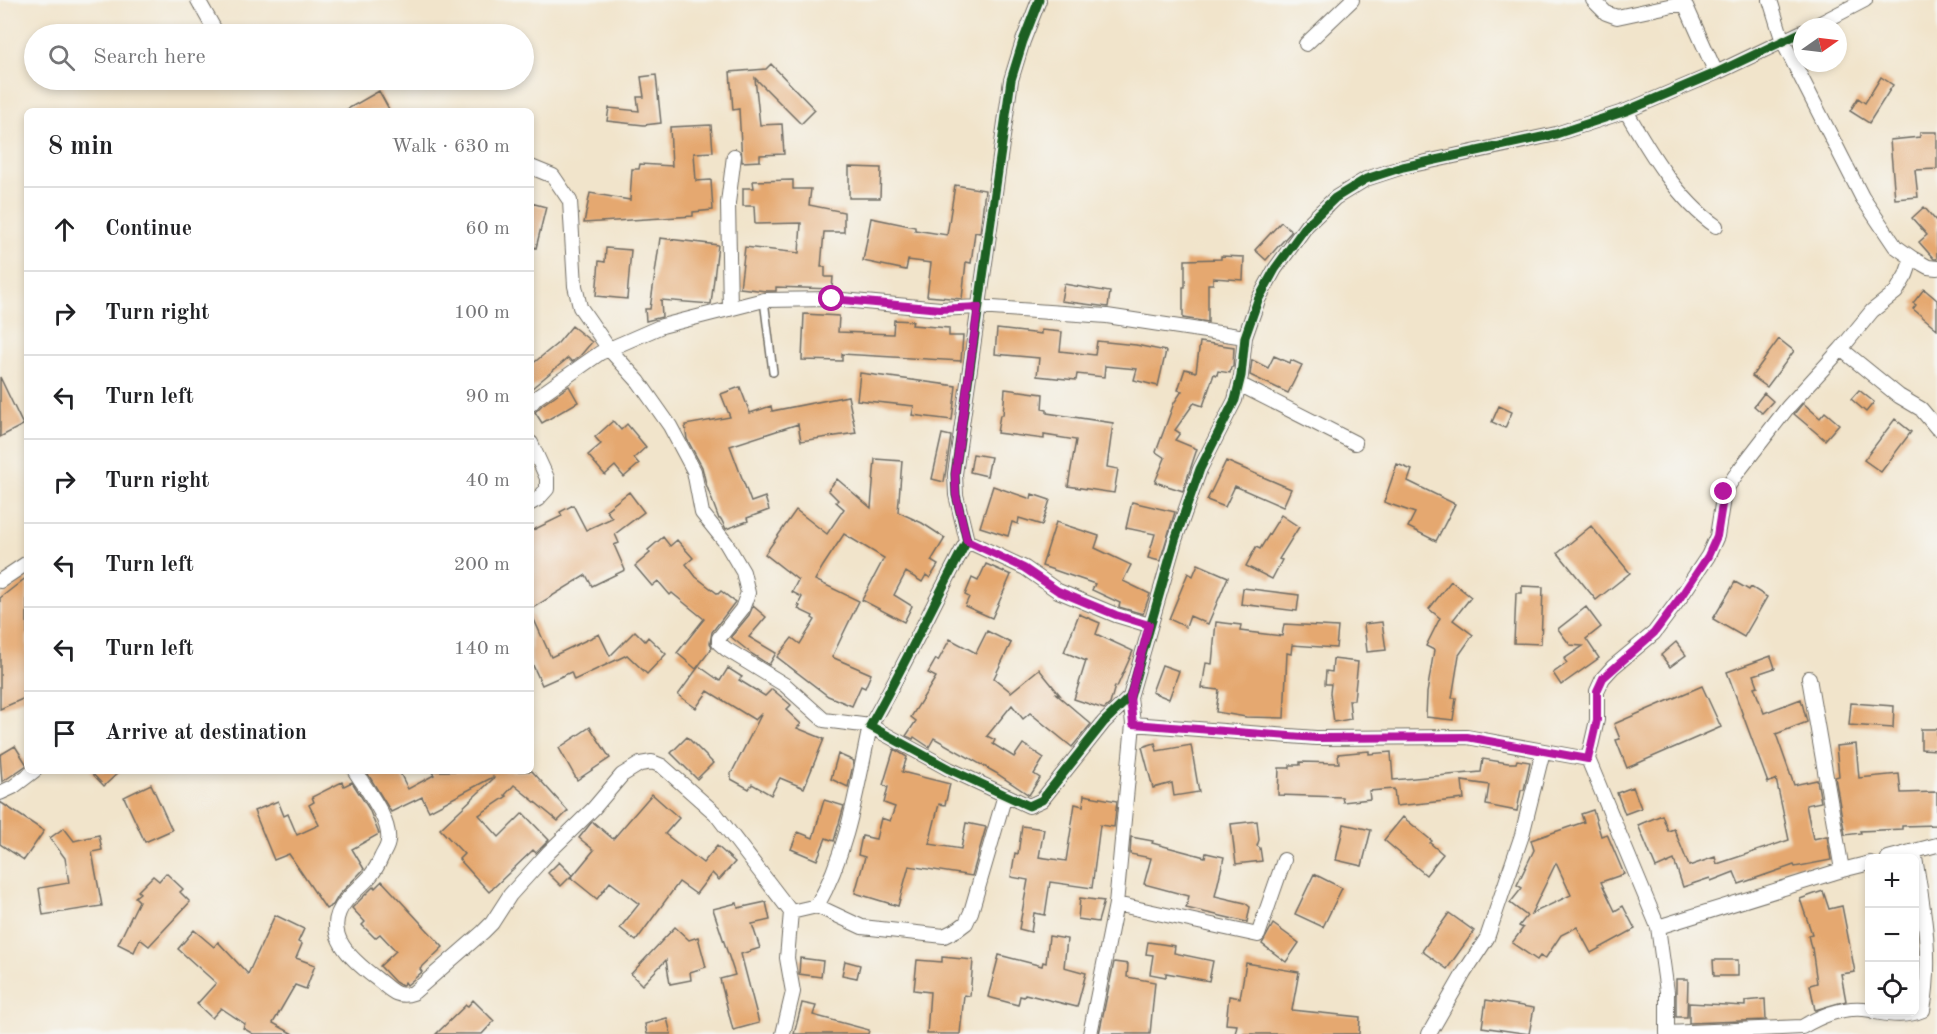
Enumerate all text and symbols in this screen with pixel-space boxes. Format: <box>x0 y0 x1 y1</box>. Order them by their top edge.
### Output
north arrow <box>1793 18 1847 72</box>
search box <box>24 24 534 90</box>
icon: search <box>45 41 78 74</box>
text: Search here <box>93 46 206 68</box>
text: 8 min <box>48 134 113 160</box>
text: Walk · 630 m <box>391 137 510 157</box>
icon: ahead <box>48 213 81 246</box>
text: Continue <box>105 218 192 240</box>
text: 60 m <box>465 219 510 239</box>
route start <box>818 285 844 311</box>
icon: right <box>48 297 81 330</box>
text: Turn right <box>105 302 209 324</box>
text: 100 m <box>454 303 510 323</box>
icon: left <box>48 381 81 414</box>
text: Turn left <box>105 386 194 408</box>
text: 90 m <box>465 387 510 407</box>
icon: right <box>48 465 81 498</box>
text: Turn right <box>105 470 209 492</box>
text: 40 m <box>465 471 510 491</box>
route end <box>1710 478 1736 504</box>
icon: left <box>48 549 81 582</box>
text: Turn left <box>105 554 194 576</box>
text: 200 m <box>454 555 510 575</box>
icon: left <box>48 633 81 666</box>
text: Turn left <box>105 638 194 660</box>
text: 140 m <box>454 639 510 659</box>
icon: arrive <box>48 717 81 750</box>
text: Arrive at destination <box>105 722 307 744</box>
map controls <box>1865 854 1919 1016</box>
button: + <box>1865 854 1919 908</box>
button: − <box>1865 908 1919 962</box>
button: locate <box>1865 962 1919 1016</box>

